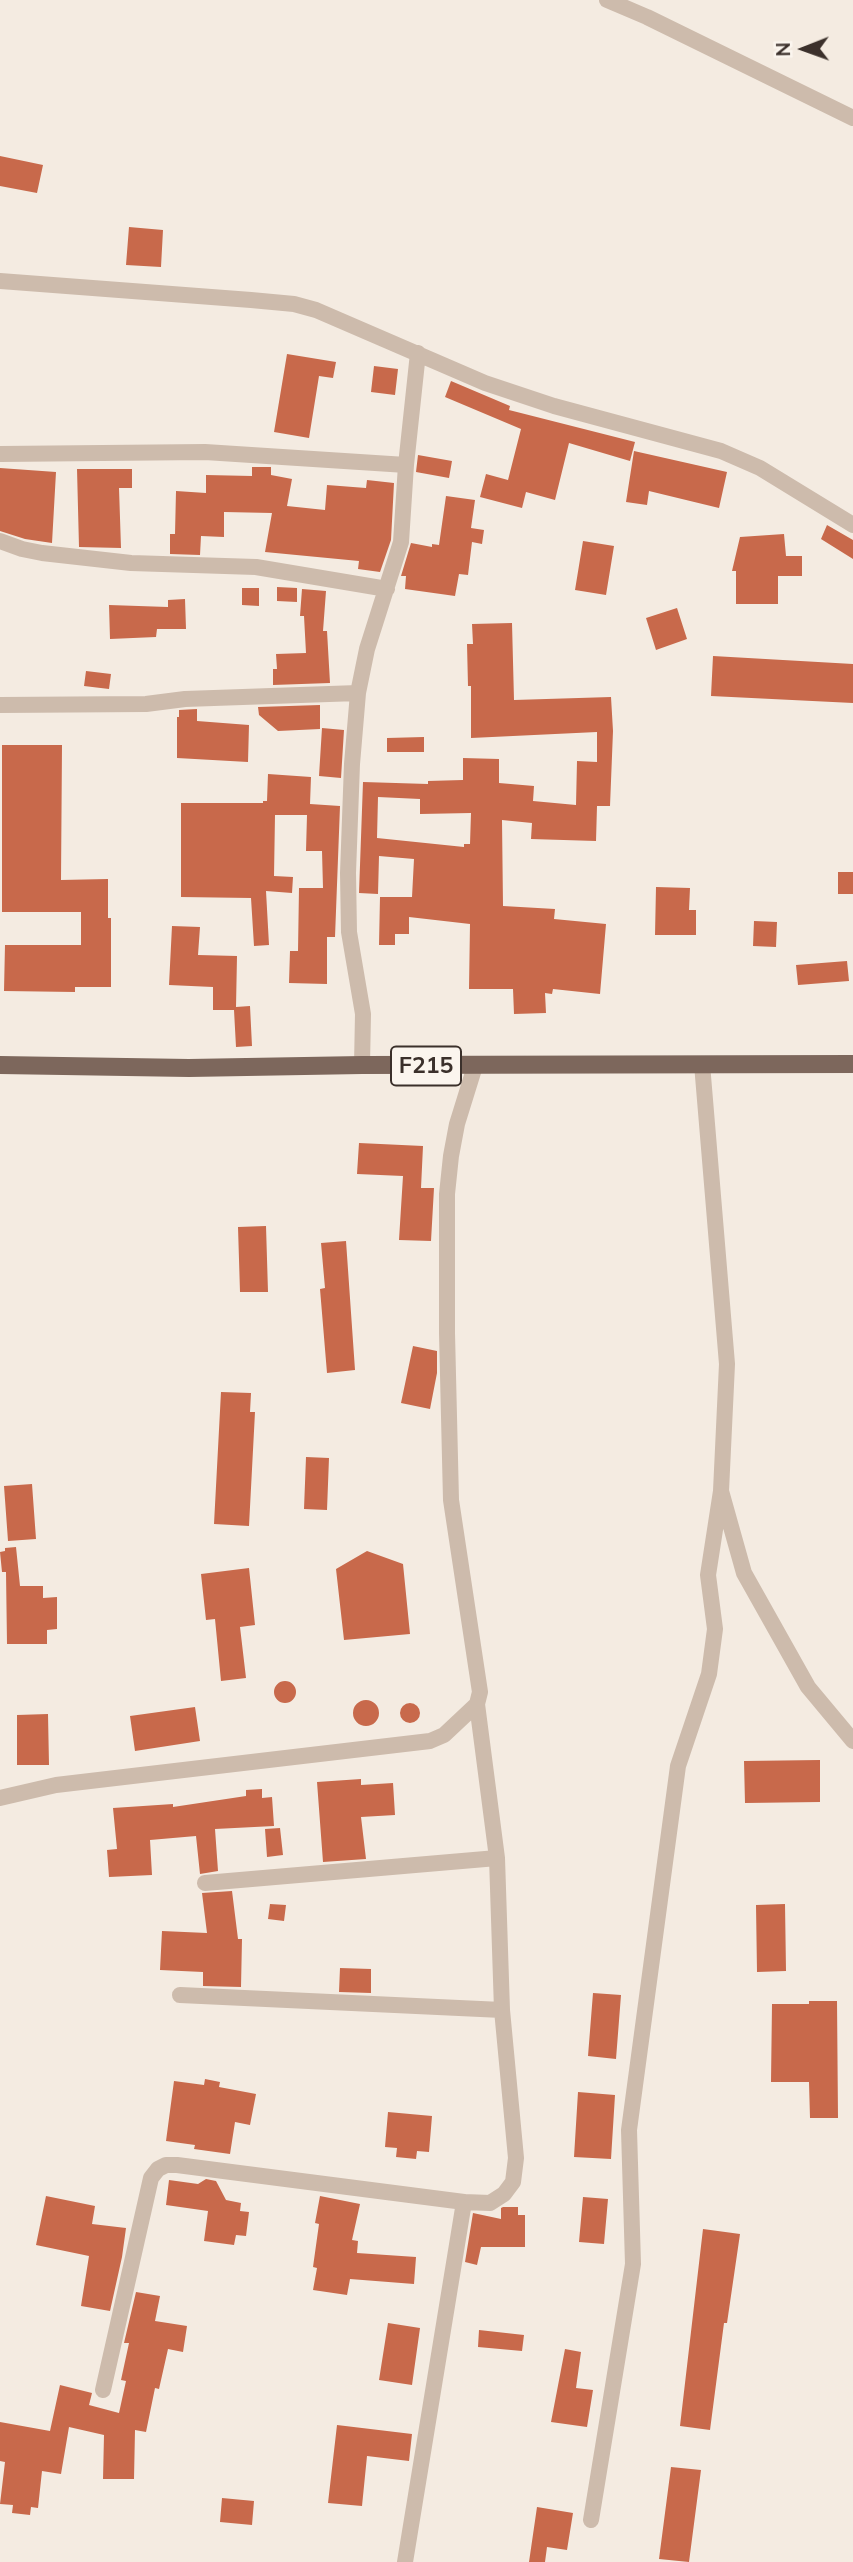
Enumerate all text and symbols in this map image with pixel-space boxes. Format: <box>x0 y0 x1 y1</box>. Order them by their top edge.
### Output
north arrow <box>769 14 839 84</box>
text: N <box>771 42 795 57</box>
road number: F215 <box>391 1046 461 1086</box>

